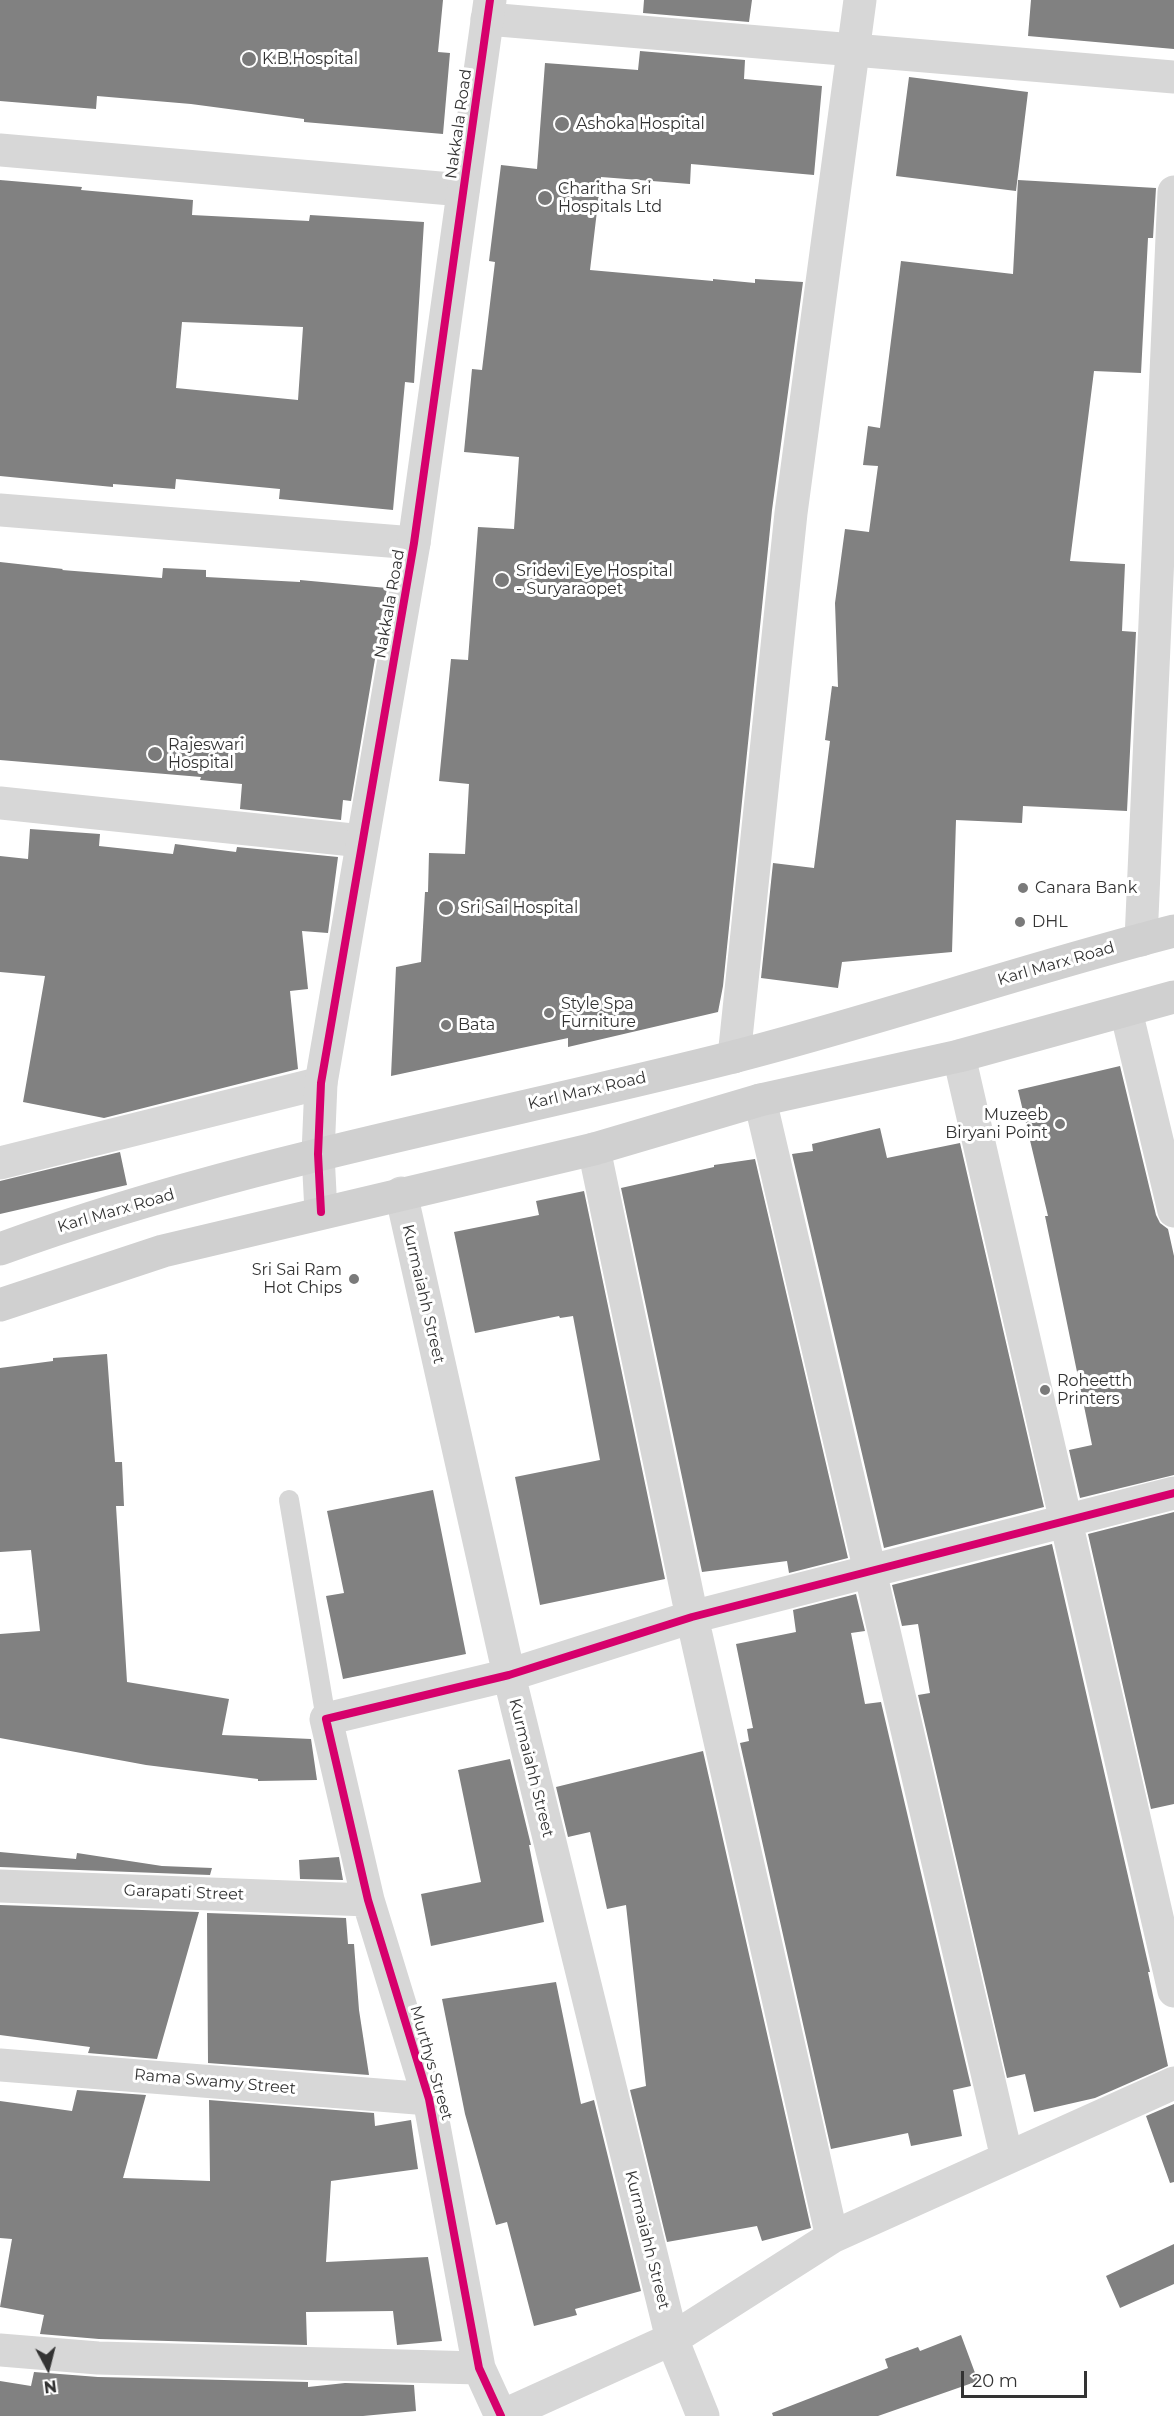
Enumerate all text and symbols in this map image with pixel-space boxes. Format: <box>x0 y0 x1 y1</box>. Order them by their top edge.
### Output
place label: K.B.Hospital <box>262 49 358 69</box>
marker: K.B.Hospital <box>240 50 258 68</box>
street label: Nakkala Road <box>442 68 476 180</box>
place label: Ashoka Hospital <box>576 114 705 134</box>
marker: Ashoka Hospital <box>553 115 571 133</box>
place label: Charitha Sri Hospitals Ltd <box>558 179 662 217</box>
marker: Charitha Sri Hospitals Ltd <box>536 189 554 207</box>
street label: Nakkala Road <box>371 548 409 660</box>
place label: Sridevi Eye Hospital - Suryaraopet <box>516 561 673 599</box>
marker: Sridevi Eye Hospital - Suryaraopet <box>493 571 511 589</box>
place label: Rajeswari Hospital <box>168 735 244 773</box>
marker: Rajeswari Hospital <box>146 745 164 763</box>
place label: Canara Bank <box>1035 878 1137 898</box>
marker: Canara Bank <box>1016 881 1030 895</box>
place label: Sri Sai Hospital <box>460 898 578 918</box>
marker: Sri Sai Hospital <box>437 899 455 917</box>
place label: DHL <box>1032 912 1068 932</box>
marker: DHL <box>1013 915 1027 929</box>
street label: Karl Marx Road <box>995 938 1117 990</box>
place label: Style Spa Furniture <box>561 994 636 1032</box>
marker: Style Spa Furniture <box>542 1006 556 1020</box>
place label: Bata <box>458 1015 495 1035</box>
marker: Bata <box>439 1018 453 1032</box>
street label: Karl Marx Road <box>526 1068 648 1114</box>
place label: Muzeeb Biryani Point <box>945 1105 1048 1143</box>
marker: Muzeeb Biryani Point <box>1053 1117 1067 1131</box>
street label: Karl Marx Road <box>55 1185 177 1237</box>
street label: Kurmaiahh Street <box>398 1222 448 1366</box>
place label: Sri Sai Ram Hot Chips <box>252 1260 342 1298</box>
marker: Sri Sai Ram Hot Chips <box>347 1272 361 1286</box>
place label: Roheetth Printers <box>1057 1371 1132 1409</box>
marker: Roheetth Printers <box>1038 1383 1052 1397</box>
street label: Kurmaiahh Street <box>504 1697 558 1839</box>
street label: Garapati Street <box>123 1881 245 1905</box>
street label: Murthys Street <box>405 2003 457 2123</box>
street label: Rama Swamy Street <box>133 2065 297 2099</box>
street label: Kurmaiahh Street <box>620 2169 674 2311</box>
north arrow <box>18 2338 78 2398</box>
scale bar <box>964 2359 1090 2397</box>
text: 20 m <box>972 2370 1018 2392</box>
text: N <box>43 2376 58 2397</box>

